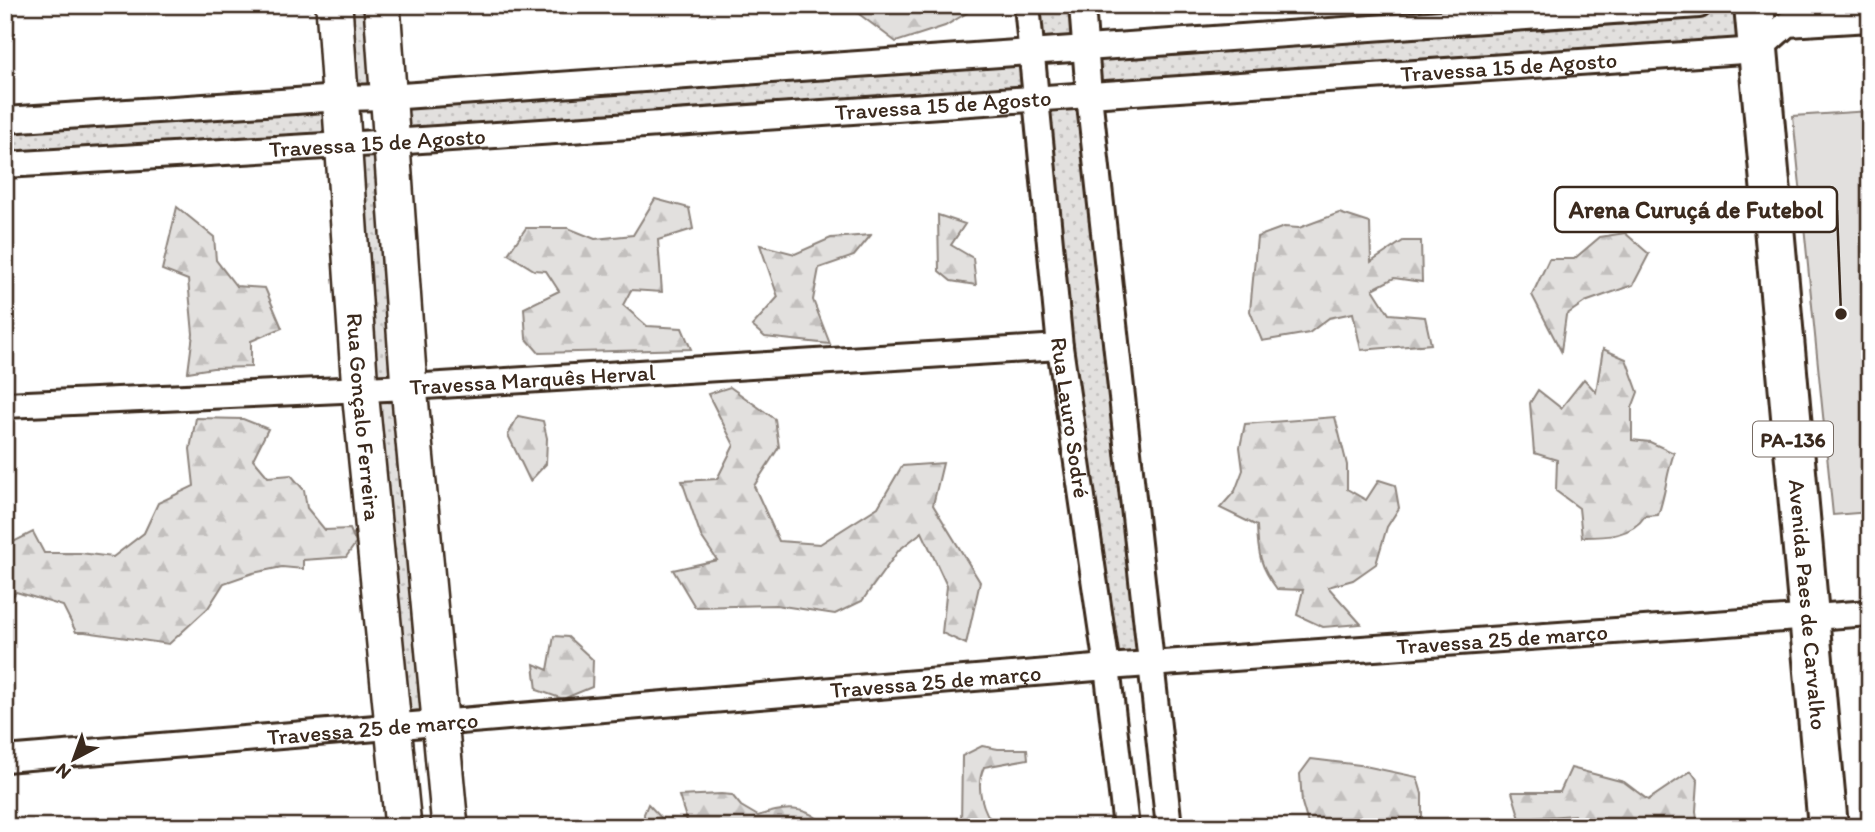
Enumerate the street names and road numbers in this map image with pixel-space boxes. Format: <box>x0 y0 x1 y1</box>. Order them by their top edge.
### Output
street label: Travessa 15 de Agosto <box>1400 46 1618 88</box>
street label: Travessa 15 de Agosto <box>834 84 1052 126</box>
street label: Travessa 15 de Agosto <box>268 122 487 163</box>
street label: Rua Gonçalo Ferreira <box>341 312 387 522</box>
street label: Rua Lauro Sodré <box>1045 336 1096 500</box>
street label: Travessa Marquês Herval <box>409 358 656 401</box>
road number: PA-136 <box>1753 422 1833 457</box>
street label: Avenida Paes de Carvalho <box>1783 478 1833 731</box>
street label: Travessa 25 de março <box>1396 618 1609 660</box>
street label: Travessa 25 de março <box>829 659 1043 704</box>
street label: Travessa 25 de março <box>266 706 479 751</box>

